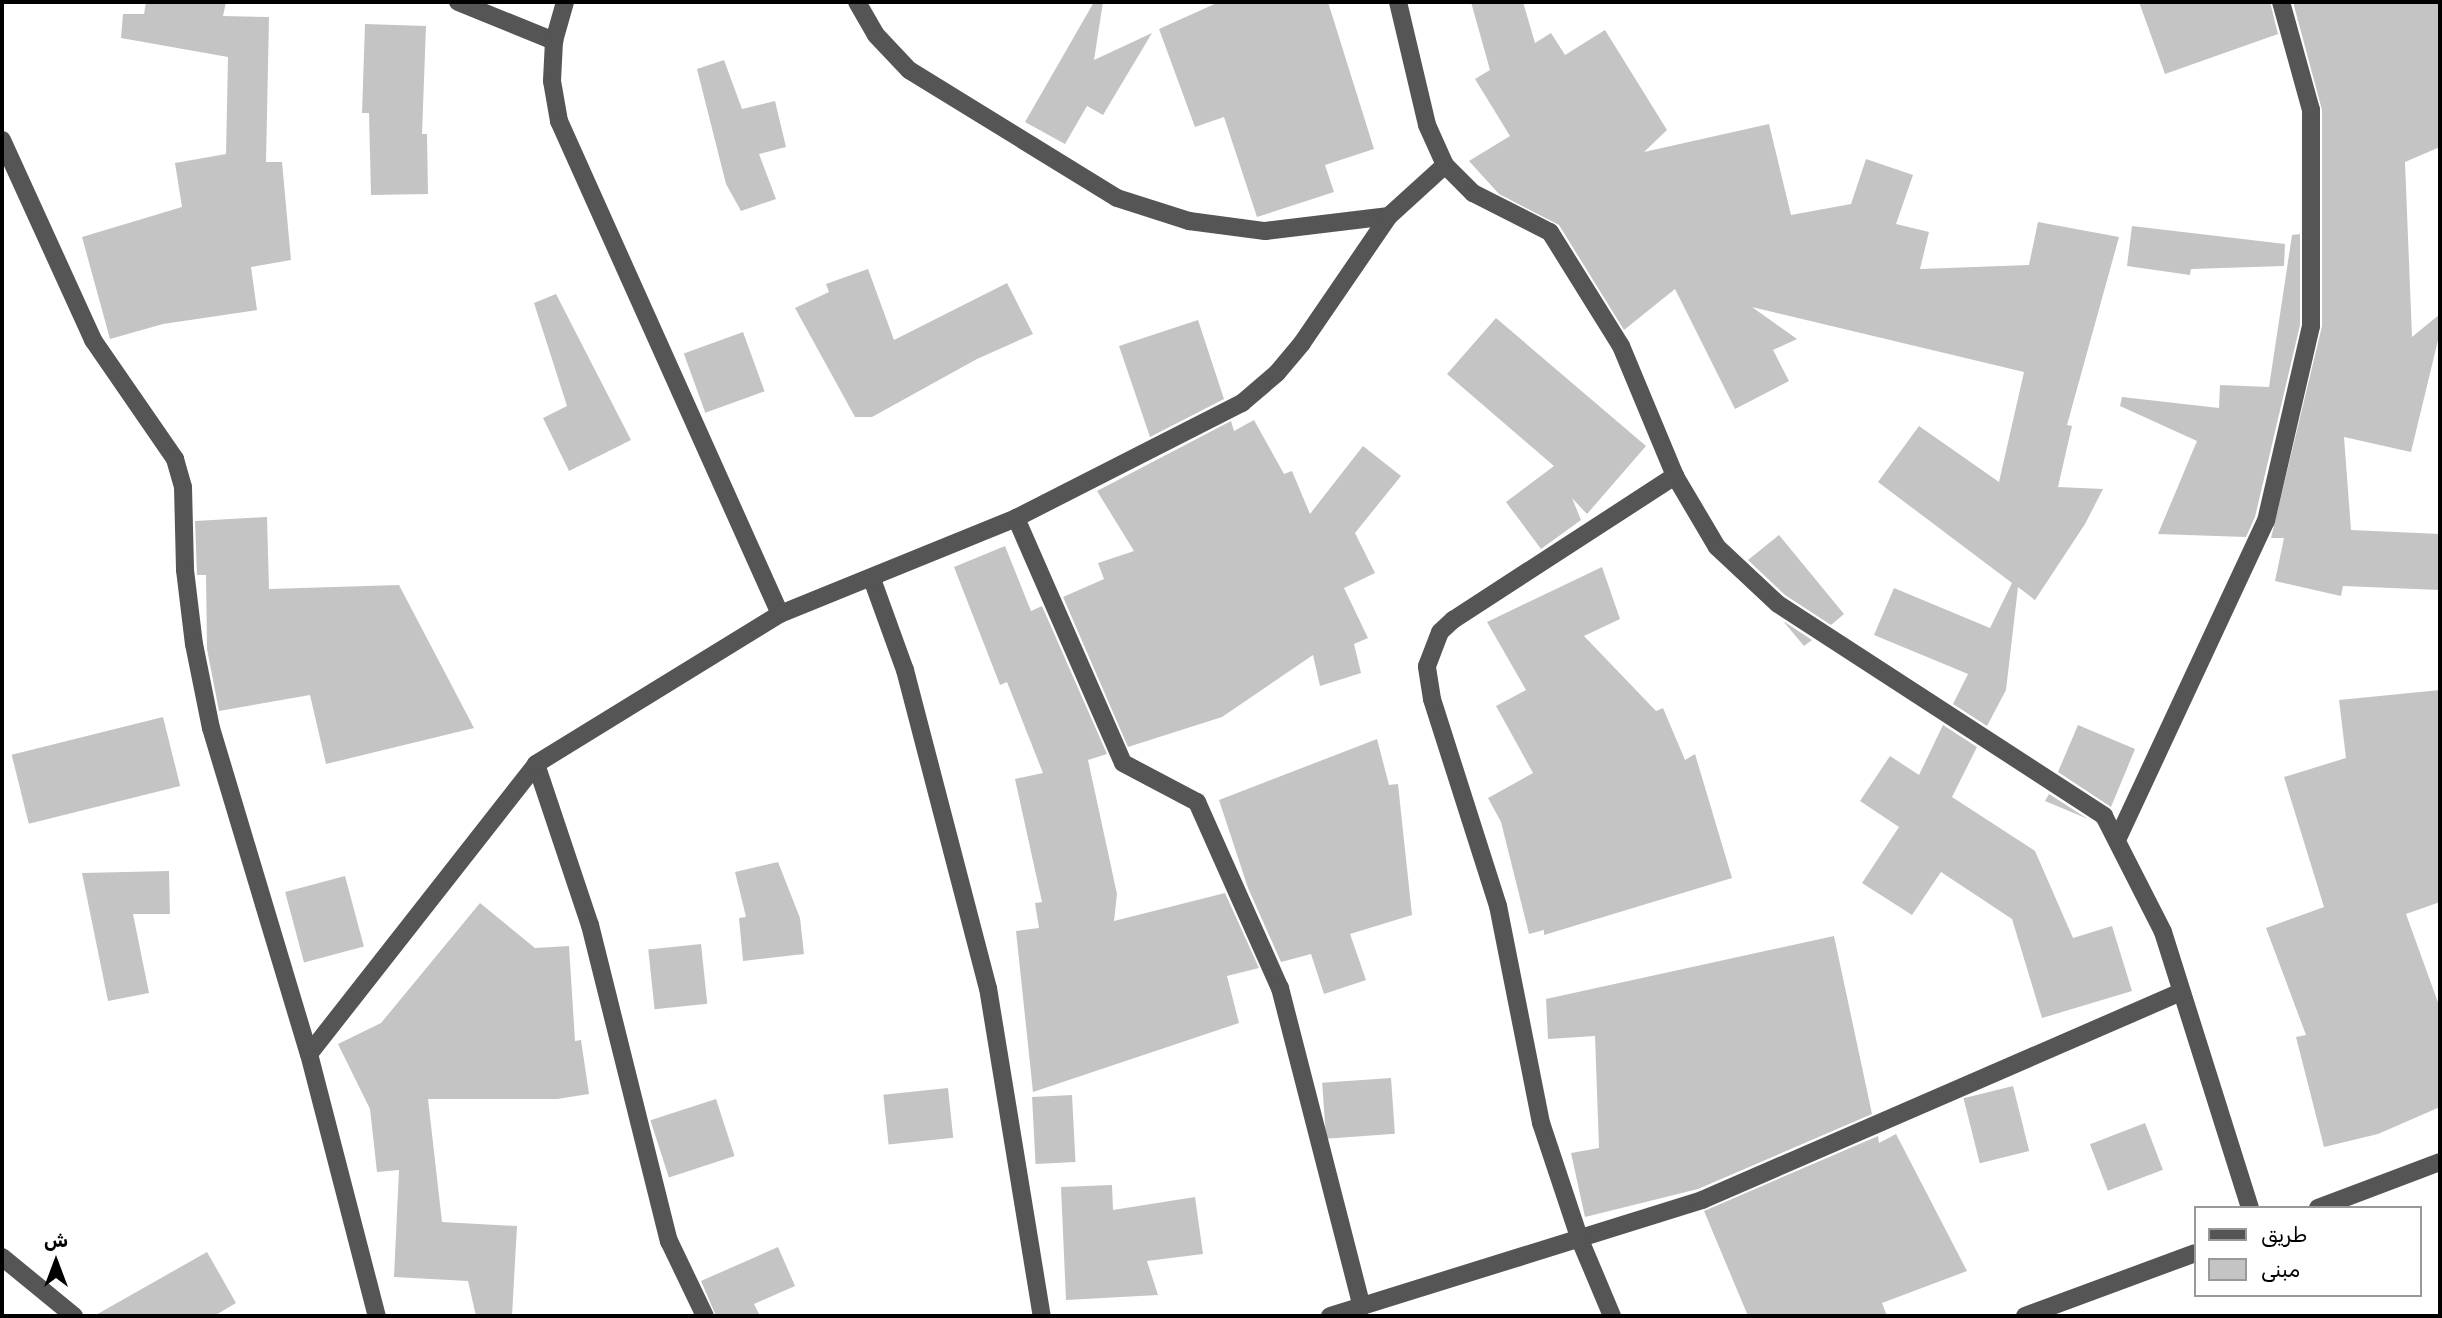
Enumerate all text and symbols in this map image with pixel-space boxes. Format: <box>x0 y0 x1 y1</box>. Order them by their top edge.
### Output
legend <box>2194 1206 2421 1297</box>
text: طريق <box>2261 1222 2307 1247</box>
north arrow <box>21 1227 91 1297</box>
text: ش <box>44 1229 68 1252</box>
text: مبنى <box>2261 1257 2300 1282</box>

